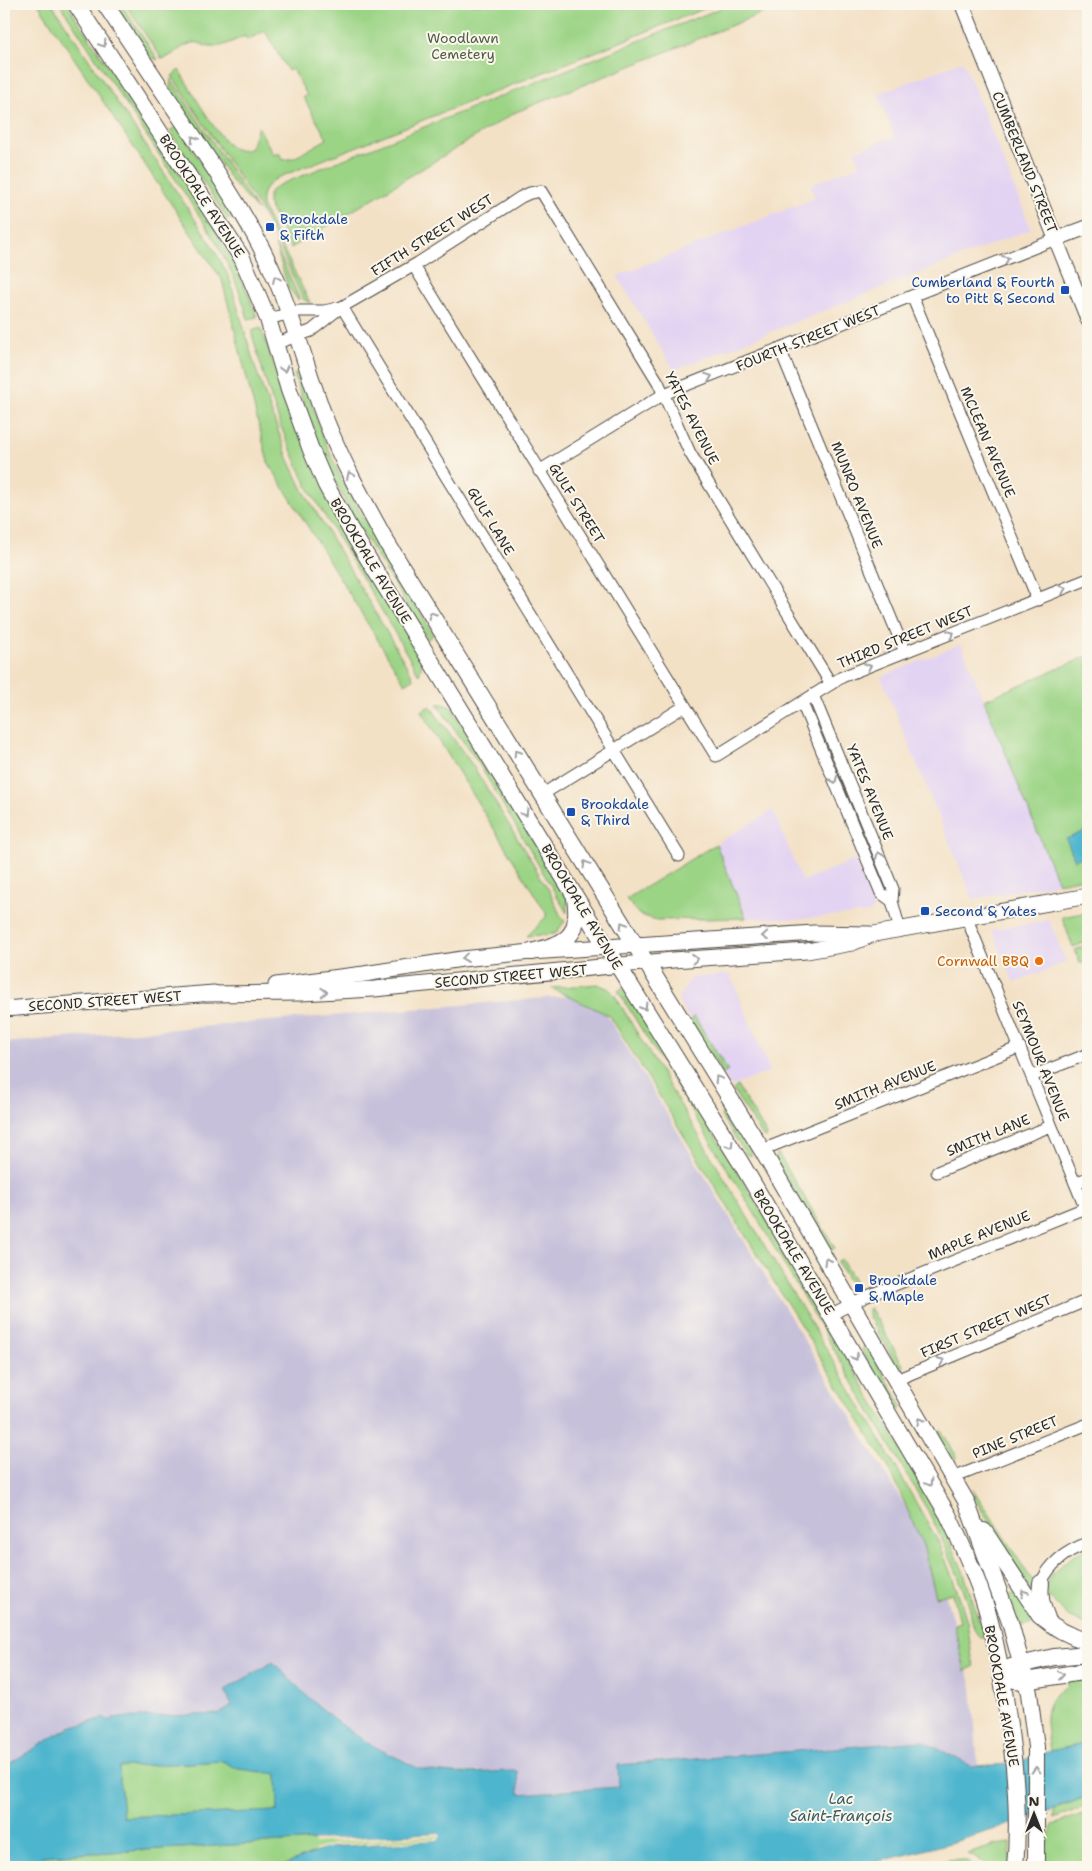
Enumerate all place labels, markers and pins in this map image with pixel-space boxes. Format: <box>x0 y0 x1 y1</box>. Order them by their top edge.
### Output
place label: Brookdale & Fifth <box>280 210 348 244</box>
marker: Brookdale & Fifth <box>264 221 276 233</box>
place label: Cumberland & Fourth to Pitt & Second <box>911 273 1055 307</box>
marker: Cumberland & Fourth to Pitt & Second <box>1059 284 1071 296</box>
place label: Brookdale & Third <box>581 795 649 829</box>
marker: Brookdale & Third <box>565 806 577 818</box>
place label: Second & Yates <box>935 902 1037 920</box>
marker: Second & Yates <box>919 905 931 917</box>
place label: Cornwall BBQ <box>937 952 1029 970</box>
marker: Cornwall BBQ <box>1033 955 1045 967</box>
place label: Brookdale & Maple <box>869 1271 937 1305</box>
marker: Brookdale & Maple <box>853 1282 865 1294</box>

